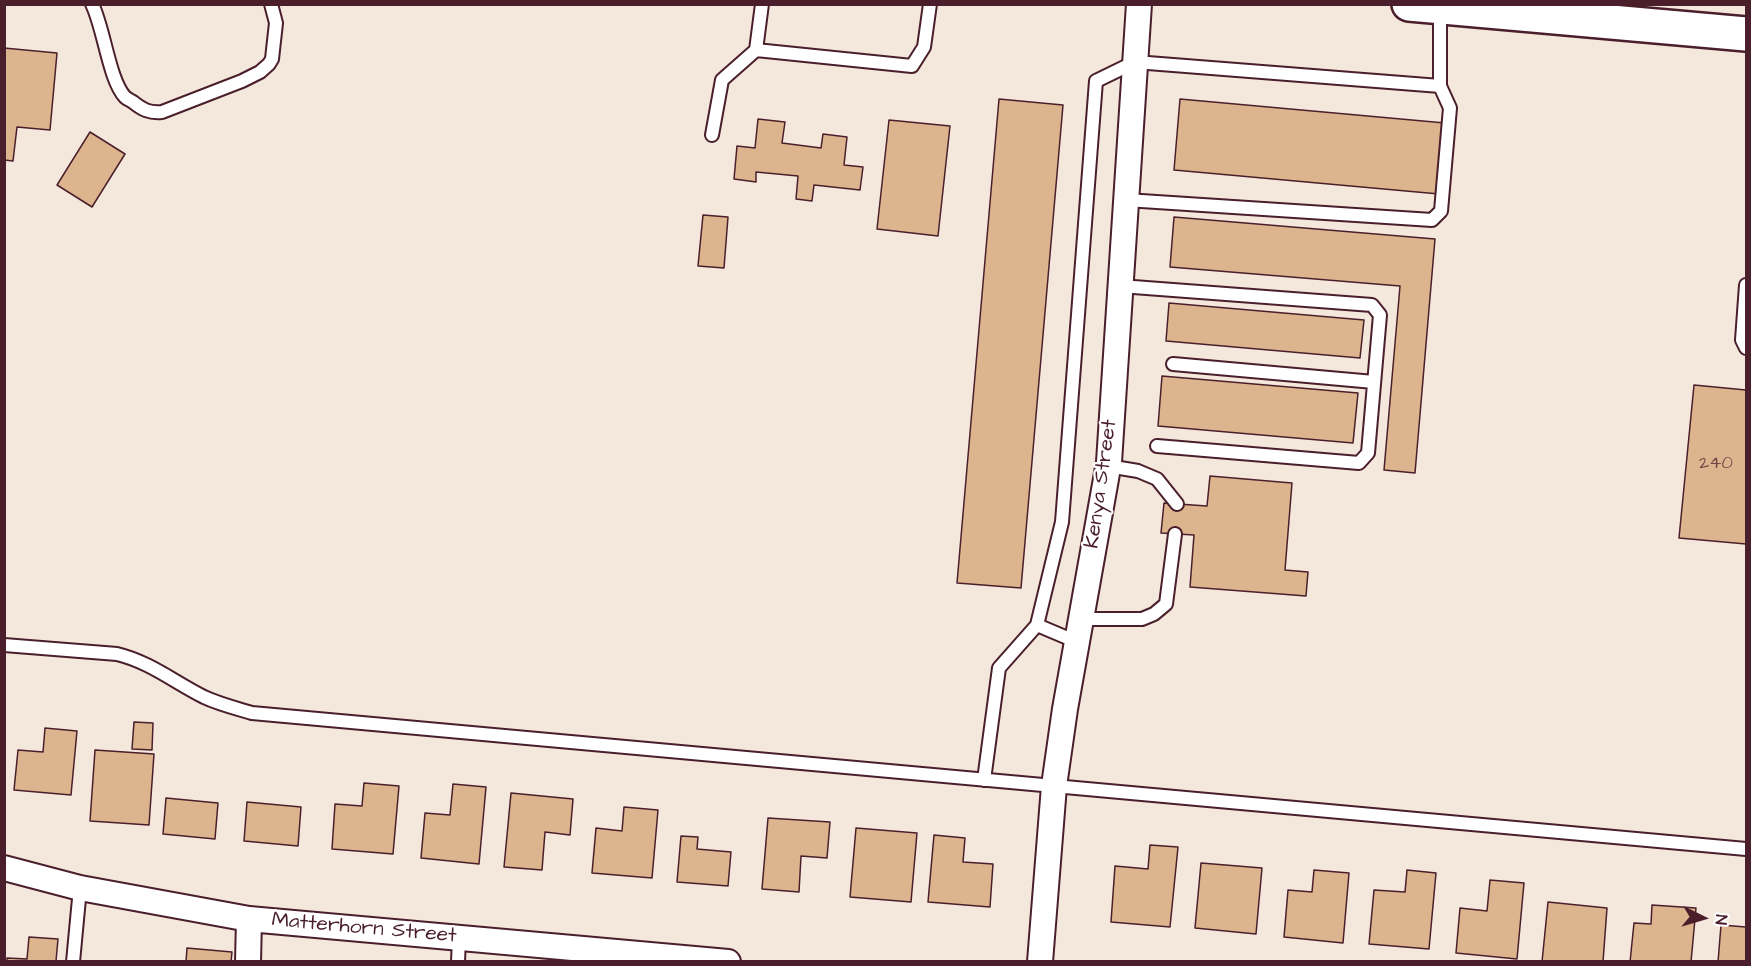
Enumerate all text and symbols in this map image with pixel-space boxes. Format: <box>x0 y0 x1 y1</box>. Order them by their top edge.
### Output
street label: Kenya Street <box>1080 418 1124 550</box>
house number: 240 <box>1699 453 1733 475</box>
north arrow <box>1673 888 1733 948</box>
street label: Matterhorn Street <box>271 908 457 950</box>
text: N <box>1710 914 1732 926</box>

